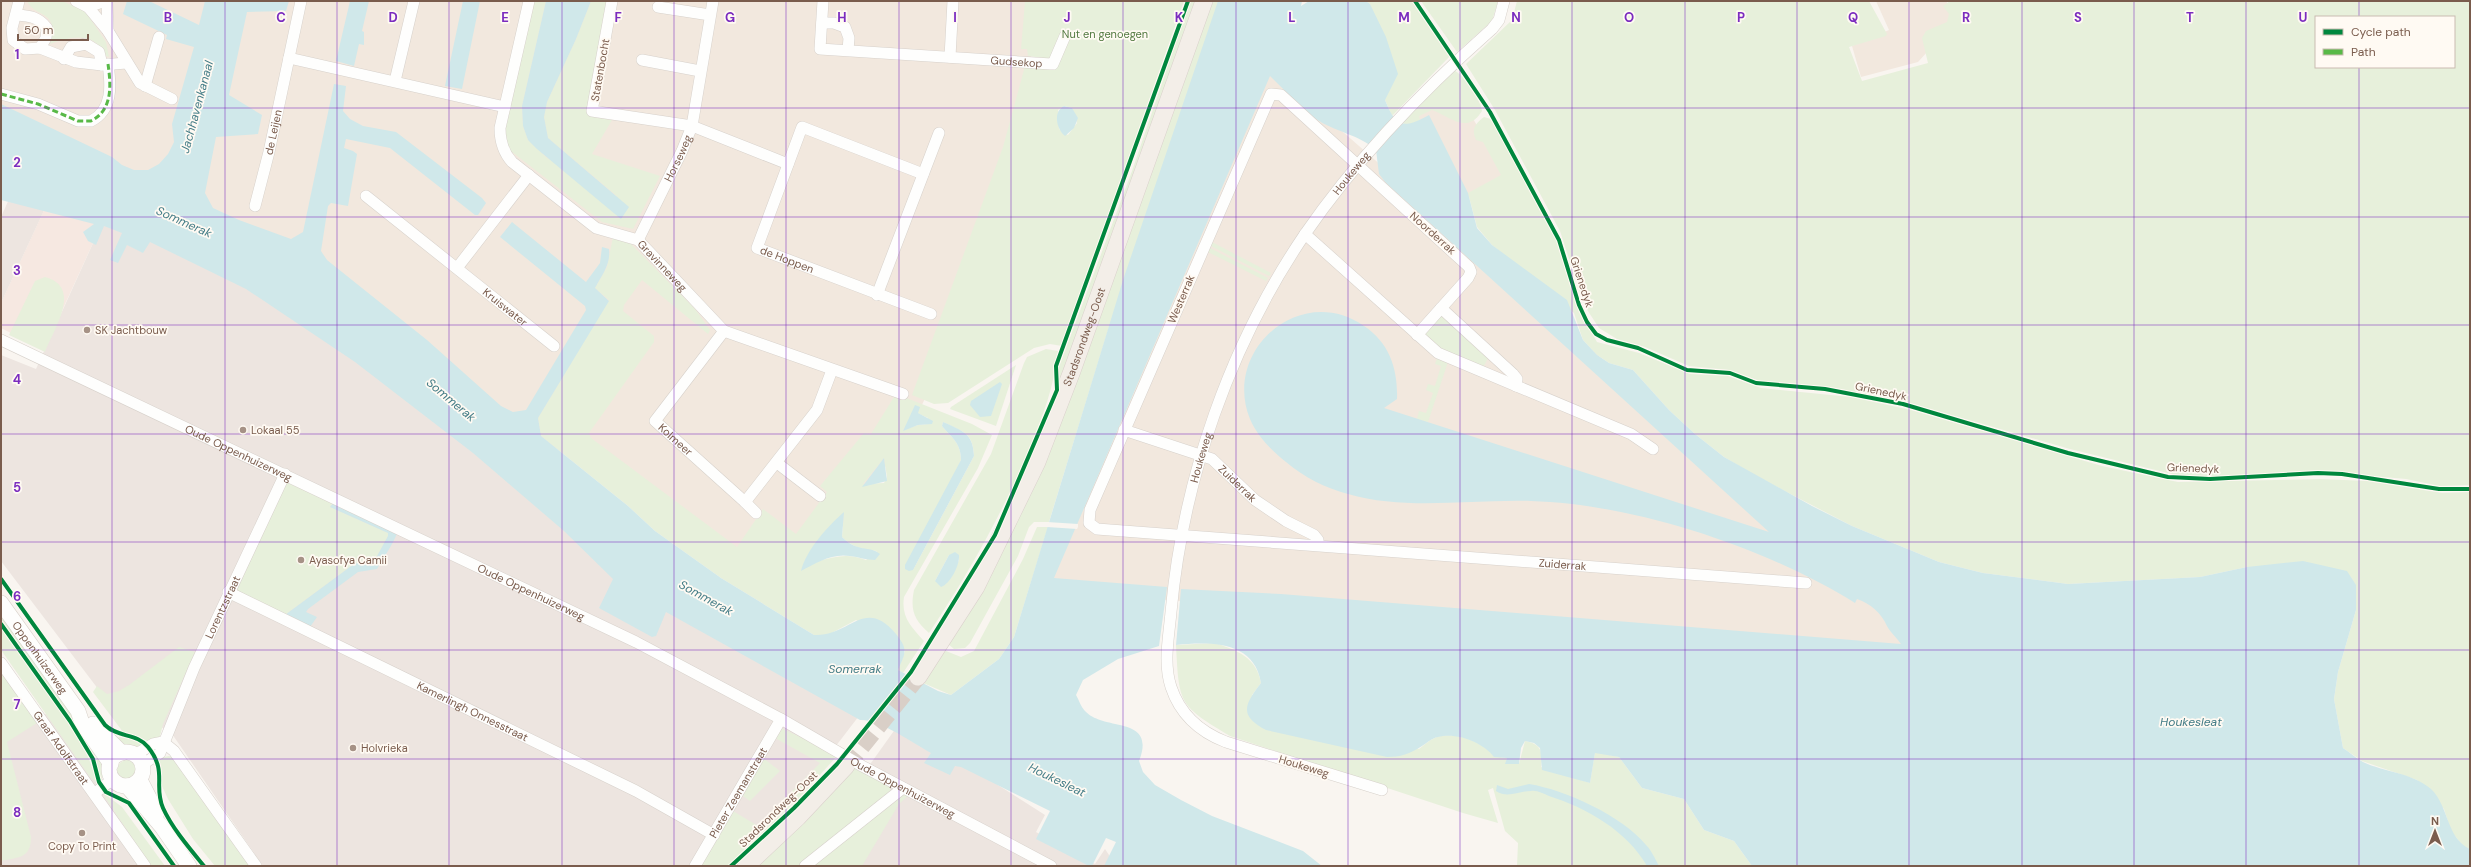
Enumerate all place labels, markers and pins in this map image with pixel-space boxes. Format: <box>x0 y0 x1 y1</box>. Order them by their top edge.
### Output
place label: SK Jachtbouw <box>95 323 168 337</box>
marker: SK Jachtbouw <box>82 325 92 335</box>
place label: Lokaal 55 <box>251 423 300 437</box>
marker: Lokaal 55 <box>238 425 248 435</box>
place label: Ayasofya Camii <box>309 553 387 567</box>
marker: Ayasofya Camii <box>296 555 306 565</box>
place label: Holvrieka <box>361 741 408 755</box>
marker: Holvrieka <box>348 743 358 753</box>
marker: Copy To Print <box>77 828 87 838</box>
place label: Copy To Print <box>48 839 116 853</box>

